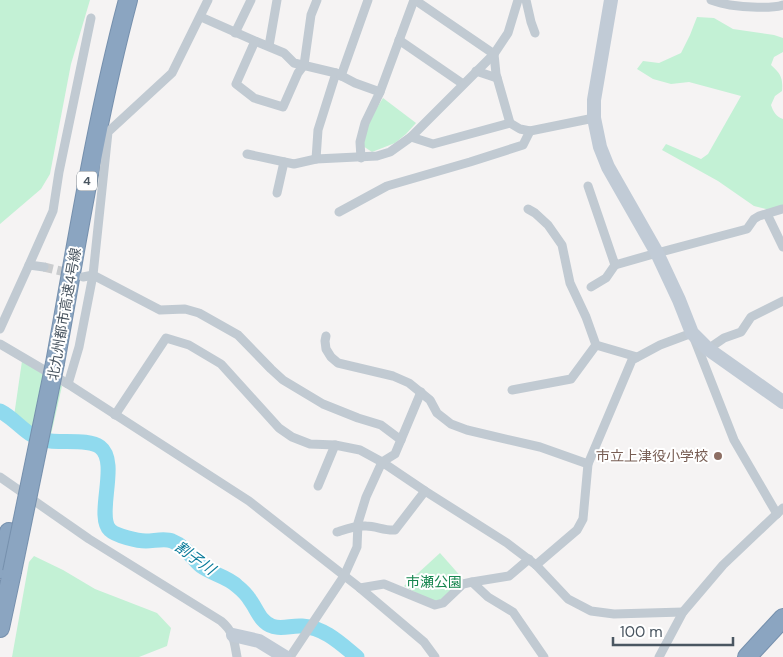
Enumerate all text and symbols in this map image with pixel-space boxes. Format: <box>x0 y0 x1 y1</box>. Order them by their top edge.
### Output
road number: 4 <box>77 172 97 190</box>
street label: 北九州都市高速4号線 <box>43 246 85 382</box>
place label: 市立上津役小学校 <box>596 447 708 465</box>
marker: 市立上津役小学校 <box>712 450 724 462</box>
water label: 割子川 <box>171 537 221 580</box>
park label: 市瀬公園 <box>406 573 462 591</box>
scale bar <box>613 614 733 646</box>
text: 100 m <box>620 622 663 642</box>

